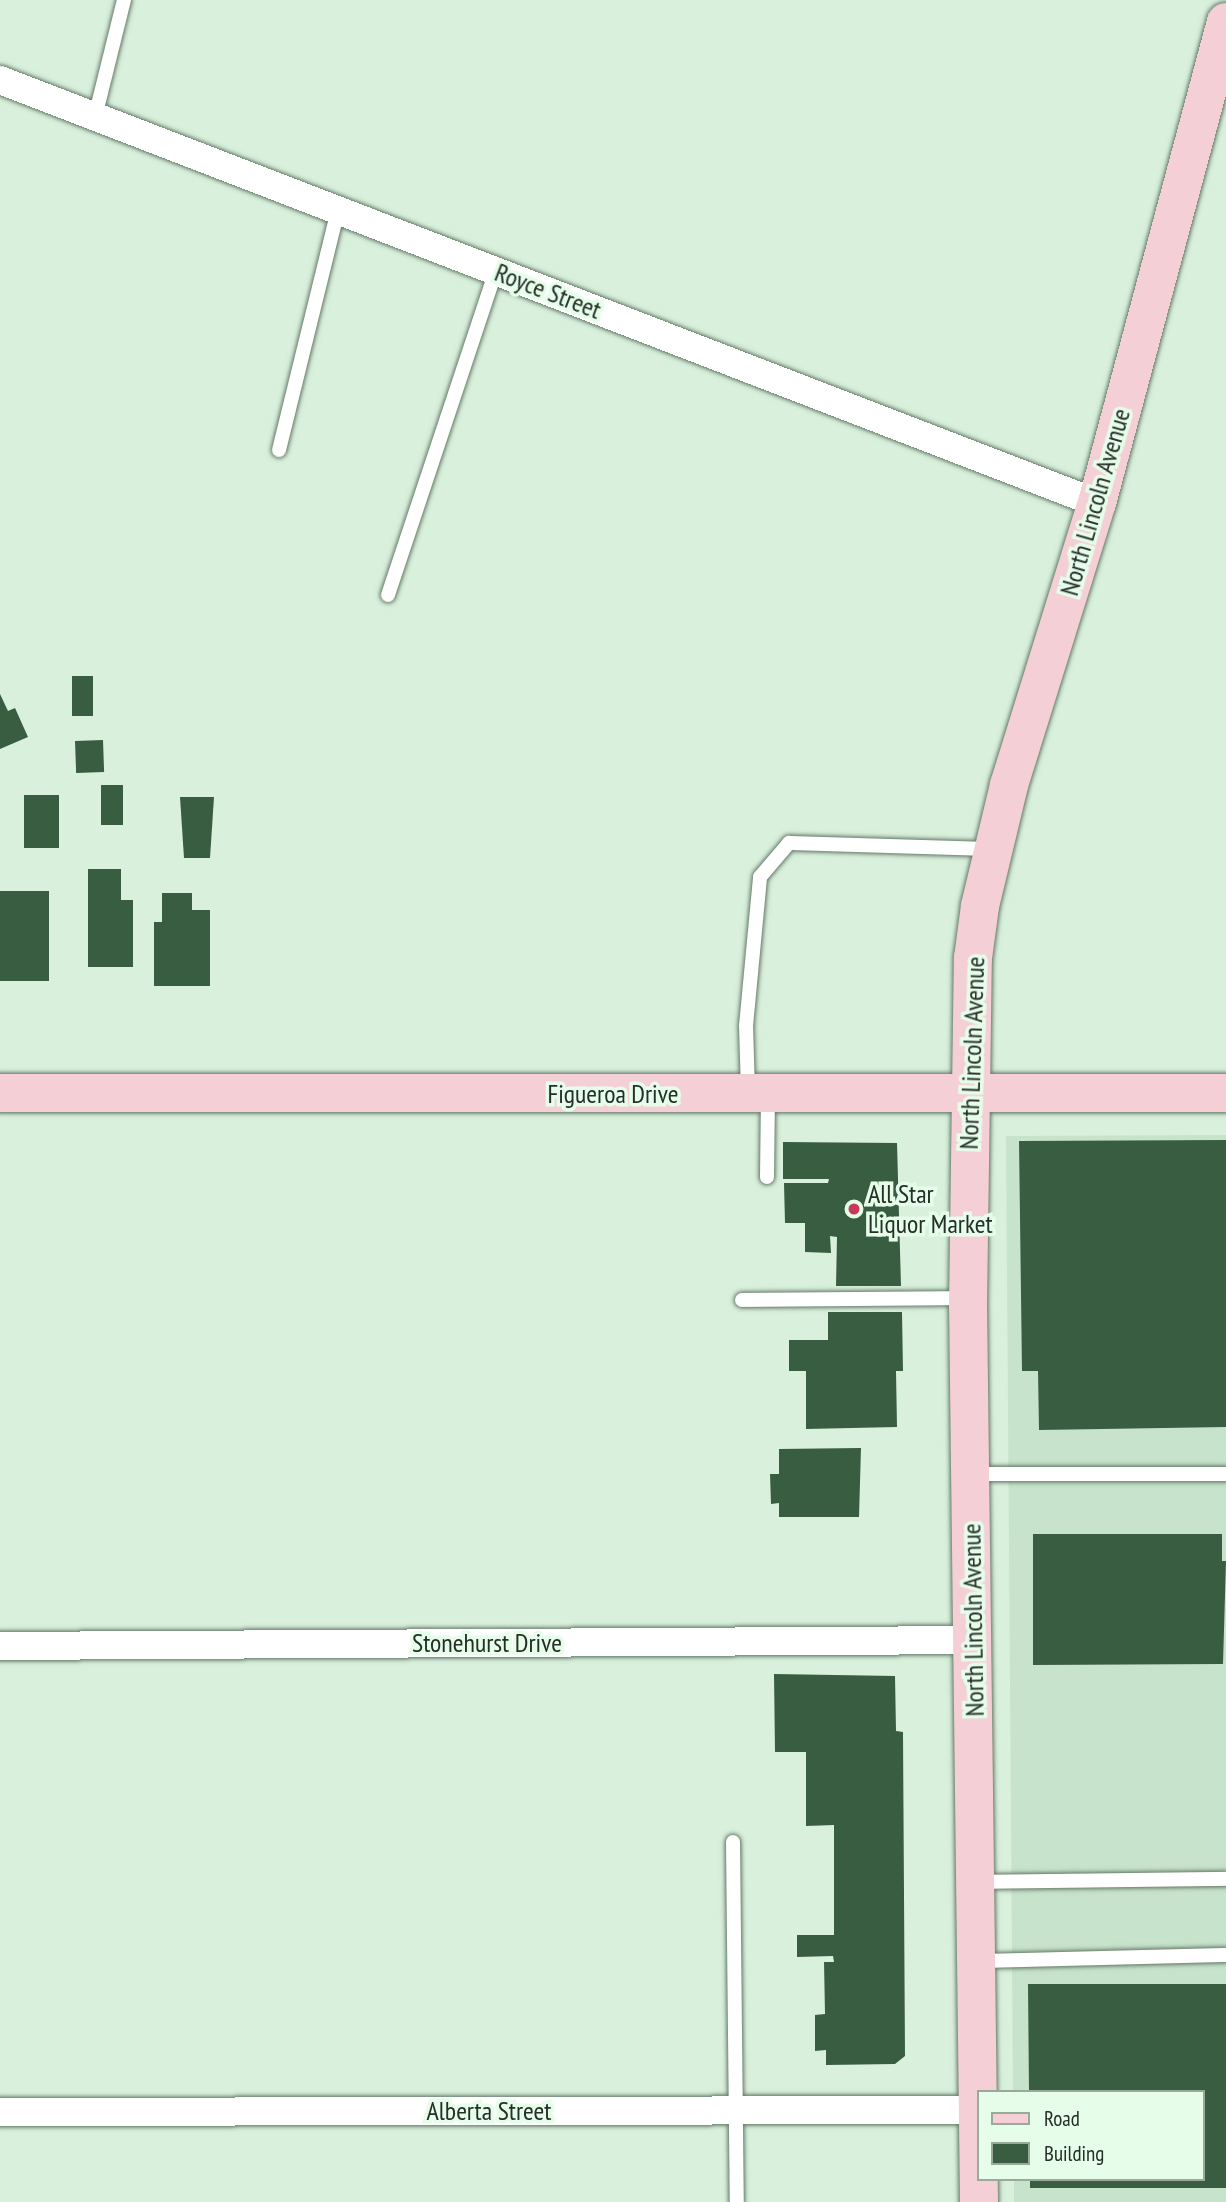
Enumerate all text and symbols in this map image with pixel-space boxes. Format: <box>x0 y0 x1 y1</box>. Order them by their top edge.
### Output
street label: Royce Street <box>491 257 605 325</box>
street label: North Lincoln Avenue <box>1053 405 1137 599</box>
street label: North Lincoln Avenue <box>953 956 991 1150</box>
street label: Figueroa Drive <box>547 1078 679 1110</box>
place label: All Star Liquor Market <box>868 1178 993 1240</box>
marker: All Star Liquor Market <box>846 1201 862 1217</box>
street label: North Lincoln Avenue <box>956 1523 990 1717</box>
street label: Stonehurst Drive <box>412 1627 562 1659</box>
legend <box>978 2090 1205 2181</box>
street label: Alberta Street <box>426 2095 552 2127</box>
text: Road <box>1044 2105 1080 2132</box>
text: Building <box>1044 2140 1104 2167</box>

